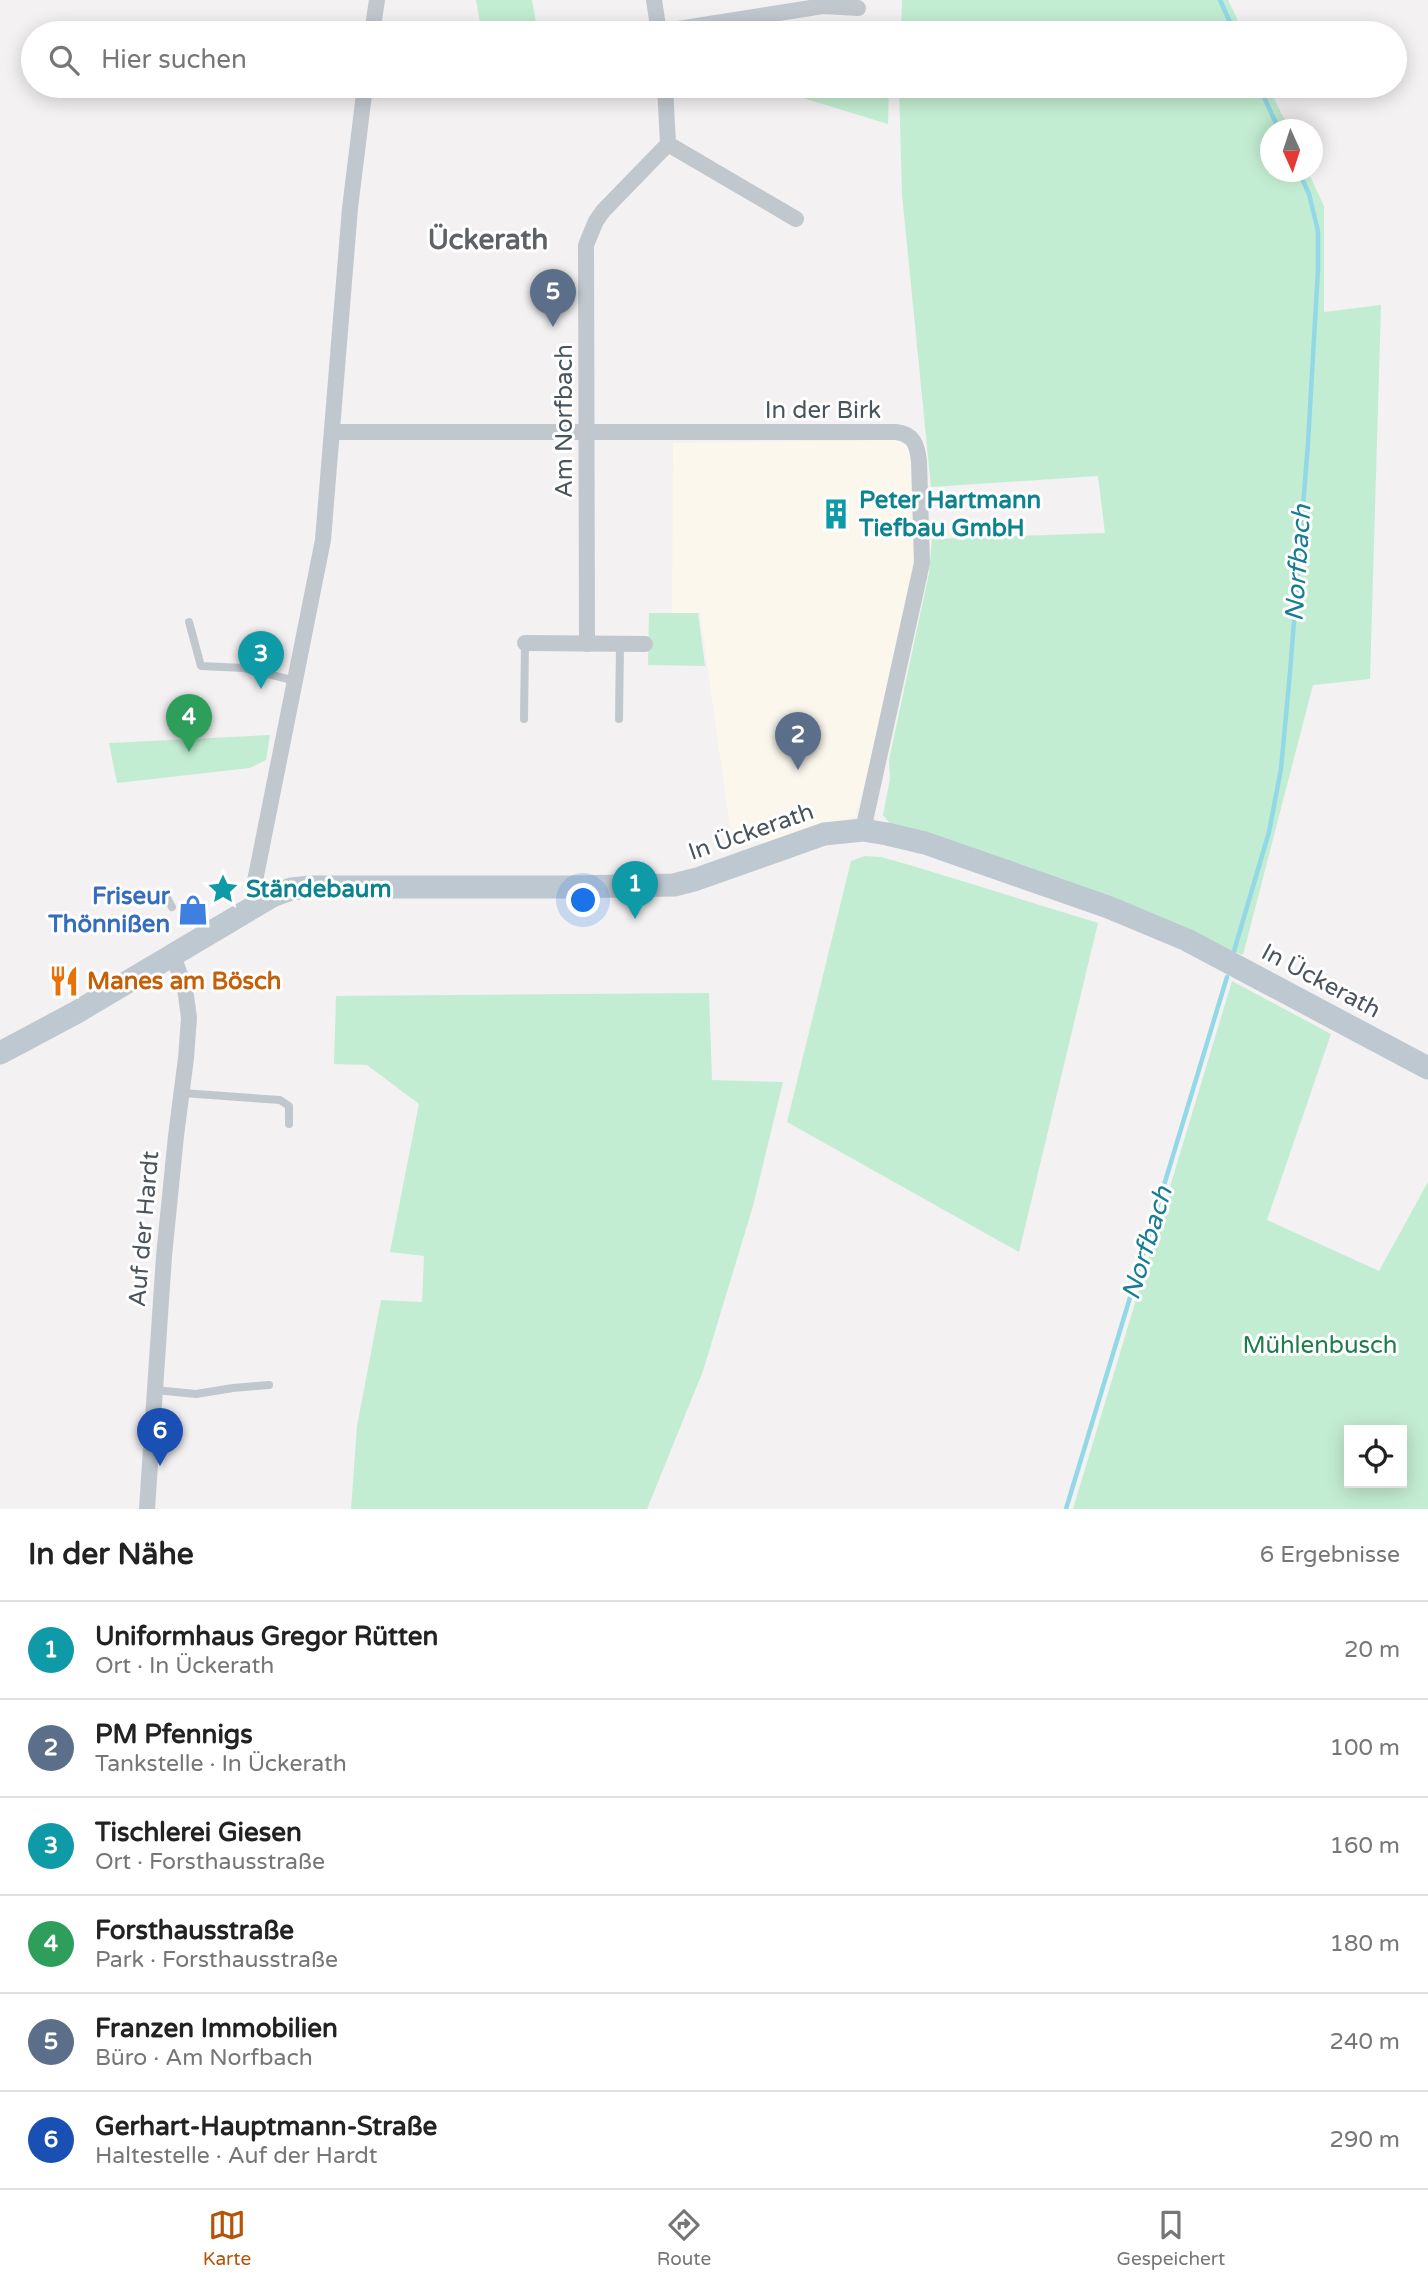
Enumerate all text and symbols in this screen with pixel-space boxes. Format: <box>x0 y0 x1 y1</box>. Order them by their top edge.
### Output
search box <box>21 21 1407 98</box>
icon: search <box>45 41 83 79</box>
text: Hier suchen <box>101 44 247 75</box>
north arrow <box>1260 119 1323 182</box>
district label: Ückerath <box>428 223 548 257</box>
pin: 5 <box>530 269 576 327</box>
street label: Am Norfbach <box>550 344 579 498</box>
street label: In der Birk <box>765 396 881 425</box>
place label: Peter Hartmann Tiefbau GmbH <box>858 486 1041 543</box>
building icon: Peter Hartmann Tiefbau GmbH <box>819 497 853 531</box>
water label: Norfbach <box>1278 502 1318 622</box>
pin: 3 <box>238 631 284 689</box>
pin: 4 <box>166 694 212 752</box>
pin: 2 <box>775 712 821 770</box>
street label: In Ückerath <box>685 797 817 867</box>
pin: 1 <box>612 861 658 919</box>
place icon: Ständebaum <box>206 872 240 906</box>
place label: Ständebaum <box>246 875 391 904</box>
place label: Friseur Thönnißen <box>47 882 171 939</box>
your location <box>566 883 600 917</box>
shop icon: Friseur Thönnißen <box>176 893 210 927</box>
street label: In Ückerath <box>1257 938 1385 1024</box>
restaurant icon: Manes am Bösch <box>47 964 81 998</box>
place label: Manes am Bösch <box>87 967 281 996</box>
street label: Auf der Hardt <box>123 1150 165 1308</box>
water label: Norfbach <box>1115 1181 1179 1303</box>
park label: Mühlenbusch <box>1243 1331 1397 1360</box>
pin: 6 <box>137 1408 183 1466</box>
map controls <box>1344 1425 1407 1488</box>
button: locate <box>1344 1425 1407 1488</box>
text: In der Nähe <box>28 1536 194 1573</box>
text: 6 Ergebnisse <box>1260 1541 1400 1569</box>
text: Uniformhaus Gregor Rütten <box>95 1621 438 1652</box>
text: 1 <box>44 1636 58 1664</box>
text: 20 m <box>1344 1636 1400 1664</box>
text: Ort · In Ückerath <box>95 1652 274 1680</box>
text: PM Pfennigs <box>95 1719 253 1750</box>
text: 2 <box>44 1734 58 1762</box>
text: 100 m <box>1330 1734 1400 1762</box>
text: Tankstelle · In Ückerath <box>95 1750 347 1778</box>
text: Tischlerei Giesen <box>95 1817 302 1848</box>
text: 3 <box>44 1832 58 1860</box>
text: 160 m <box>1330 1832 1400 1860</box>
text: Ort · Forsthausstraße <box>95 1848 325 1876</box>
text: Forsthausstraße <box>95 1915 294 1946</box>
text: 4 <box>44 1930 58 1958</box>
text: 180 m <box>1330 1930 1400 1958</box>
text: Park · Forsthausstraße <box>95 1946 338 1974</box>
text: Franzen Immobilien <box>95 2013 338 2044</box>
text: 5 <box>44 2028 58 2056</box>
text: 240 m <box>1330 2028 1400 2056</box>
text: Büro · Am Norfbach <box>95 2044 313 2072</box>
text: Gerhart-Hauptmann-Straße <box>95 2111 437 2142</box>
text: 6 <box>44 2126 58 2154</box>
text: 290 m <box>1330 2126 1400 2154</box>
text: Haltestelle · Auf der Hardt <box>95 2142 378 2170</box>
tab: Karte <box>203 2206 251 2270</box>
tab: Route <box>657 2206 711 2270</box>
tab: Gespeichert <box>1117 2206 1225 2270</box>

